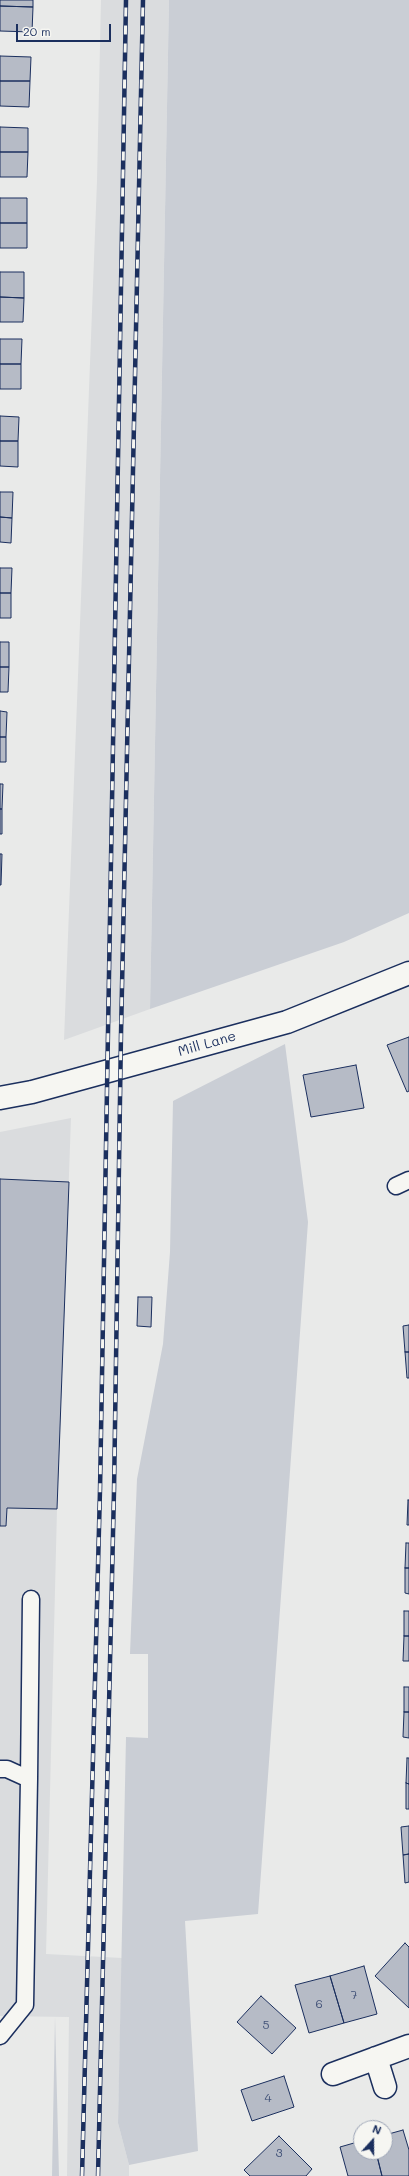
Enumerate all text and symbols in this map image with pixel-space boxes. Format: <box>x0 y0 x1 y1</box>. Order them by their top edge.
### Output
scale bar <box>18 16 113 42</box>
text: 20 m <box>23 23 51 39</box>
street label: Mill Lane <box>176 1028 238 1060</box>
house number: 7 <box>351 1988 357 2002</box>
house number: 6 <box>315 1997 323 2011</box>
house number: 5 <box>263 2018 269 2032</box>
house number: 4 <box>264 2091 272 2105</box>
north arrow <box>353 2120 393 2160</box>
text: N <box>371 2121 384 2138</box>
house number: 3 <box>275 2146 283 2160</box>

